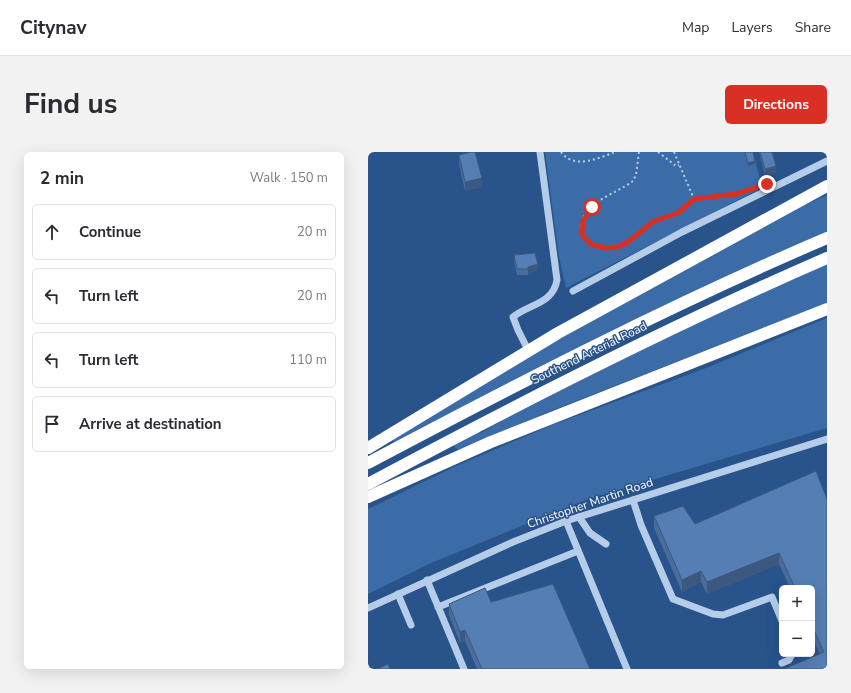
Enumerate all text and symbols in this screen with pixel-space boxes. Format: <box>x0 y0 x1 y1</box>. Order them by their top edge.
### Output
text: Citynav <box>20 15 87 41</box>
text: Map <box>682 18 709 37</box>
text: Layers <box>731 18 773 37</box>
text: Share <box>795 18 831 37</box>
text: Find us <box>24 85 118 123</box>
button: Directions <box>725 85 827 124</box>
text: 2 min <box>40 167 84 190</box>
text: Walk · 150 m <box>250 169 328 187</box>
route end <box>758 175 776 193</box>
route start <box>583 198 601 216</box>
icon: ahead <box>41 221 63 243</box>
text: Continue <box>79 222 141 242</box>
text: 20 m <box>297 223 327 241</box>
icon: left <box>41 285 63 307</box>
text: Turn left <box>79 286 138 306</box>
text: 20 m <box>297 287 327 305</box>
street label: Southend Arterial Road <box>528 318 650 388</box>
icon: left <box>41 349 63 371</box>
text: Turn left <box>79 350 138 370</box>
text: 110 m <box>289 351 327 369</box>
icon: arrive <box>41 413 63 435</box>
text: Arrive at destination <box>79 414 222 434</box>
street label: Christopher Martin Road <box>525 474 655 532</box>
map controls <box>779 585 815 657</box>
button: + <box>779 585 815 621</box>
button: − <box>779 621 815 657</box>

